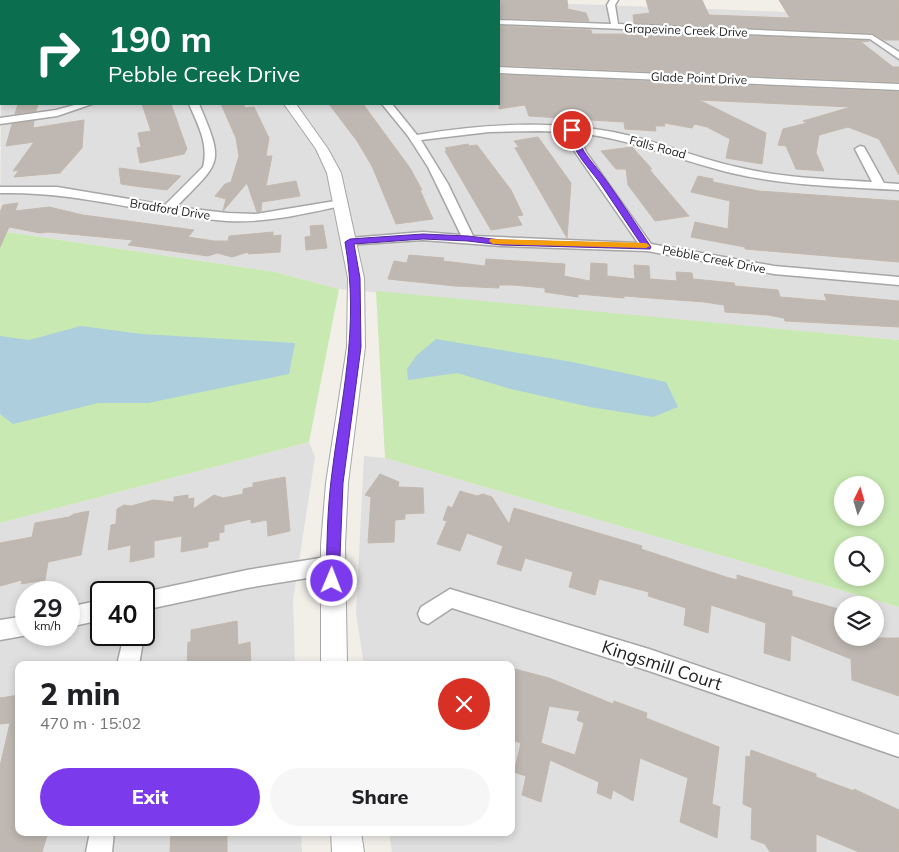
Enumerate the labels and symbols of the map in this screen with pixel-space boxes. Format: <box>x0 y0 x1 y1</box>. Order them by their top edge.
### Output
street label: Grapevine Creek Drive <box>624 20 748 40</box>
street label: Glade Point Drive <box>651 69 747 87</box>
pin <box>551 109 593 151</box>
street label: Falls Road <box>628 132 688 162</box>
street label: Bradford Drive <box>129 195 211 223</box>
street label: Pebble Creek Drive <box>661 242 767 276</box>
north arrow <box>834 476 884 526</box>
position arrow <box>305 554 357 606</box>
speed limit sign: 40 <box>90 581 155 646</box>
street label: Kingsmill Court <box>599 635 725 695</box>

